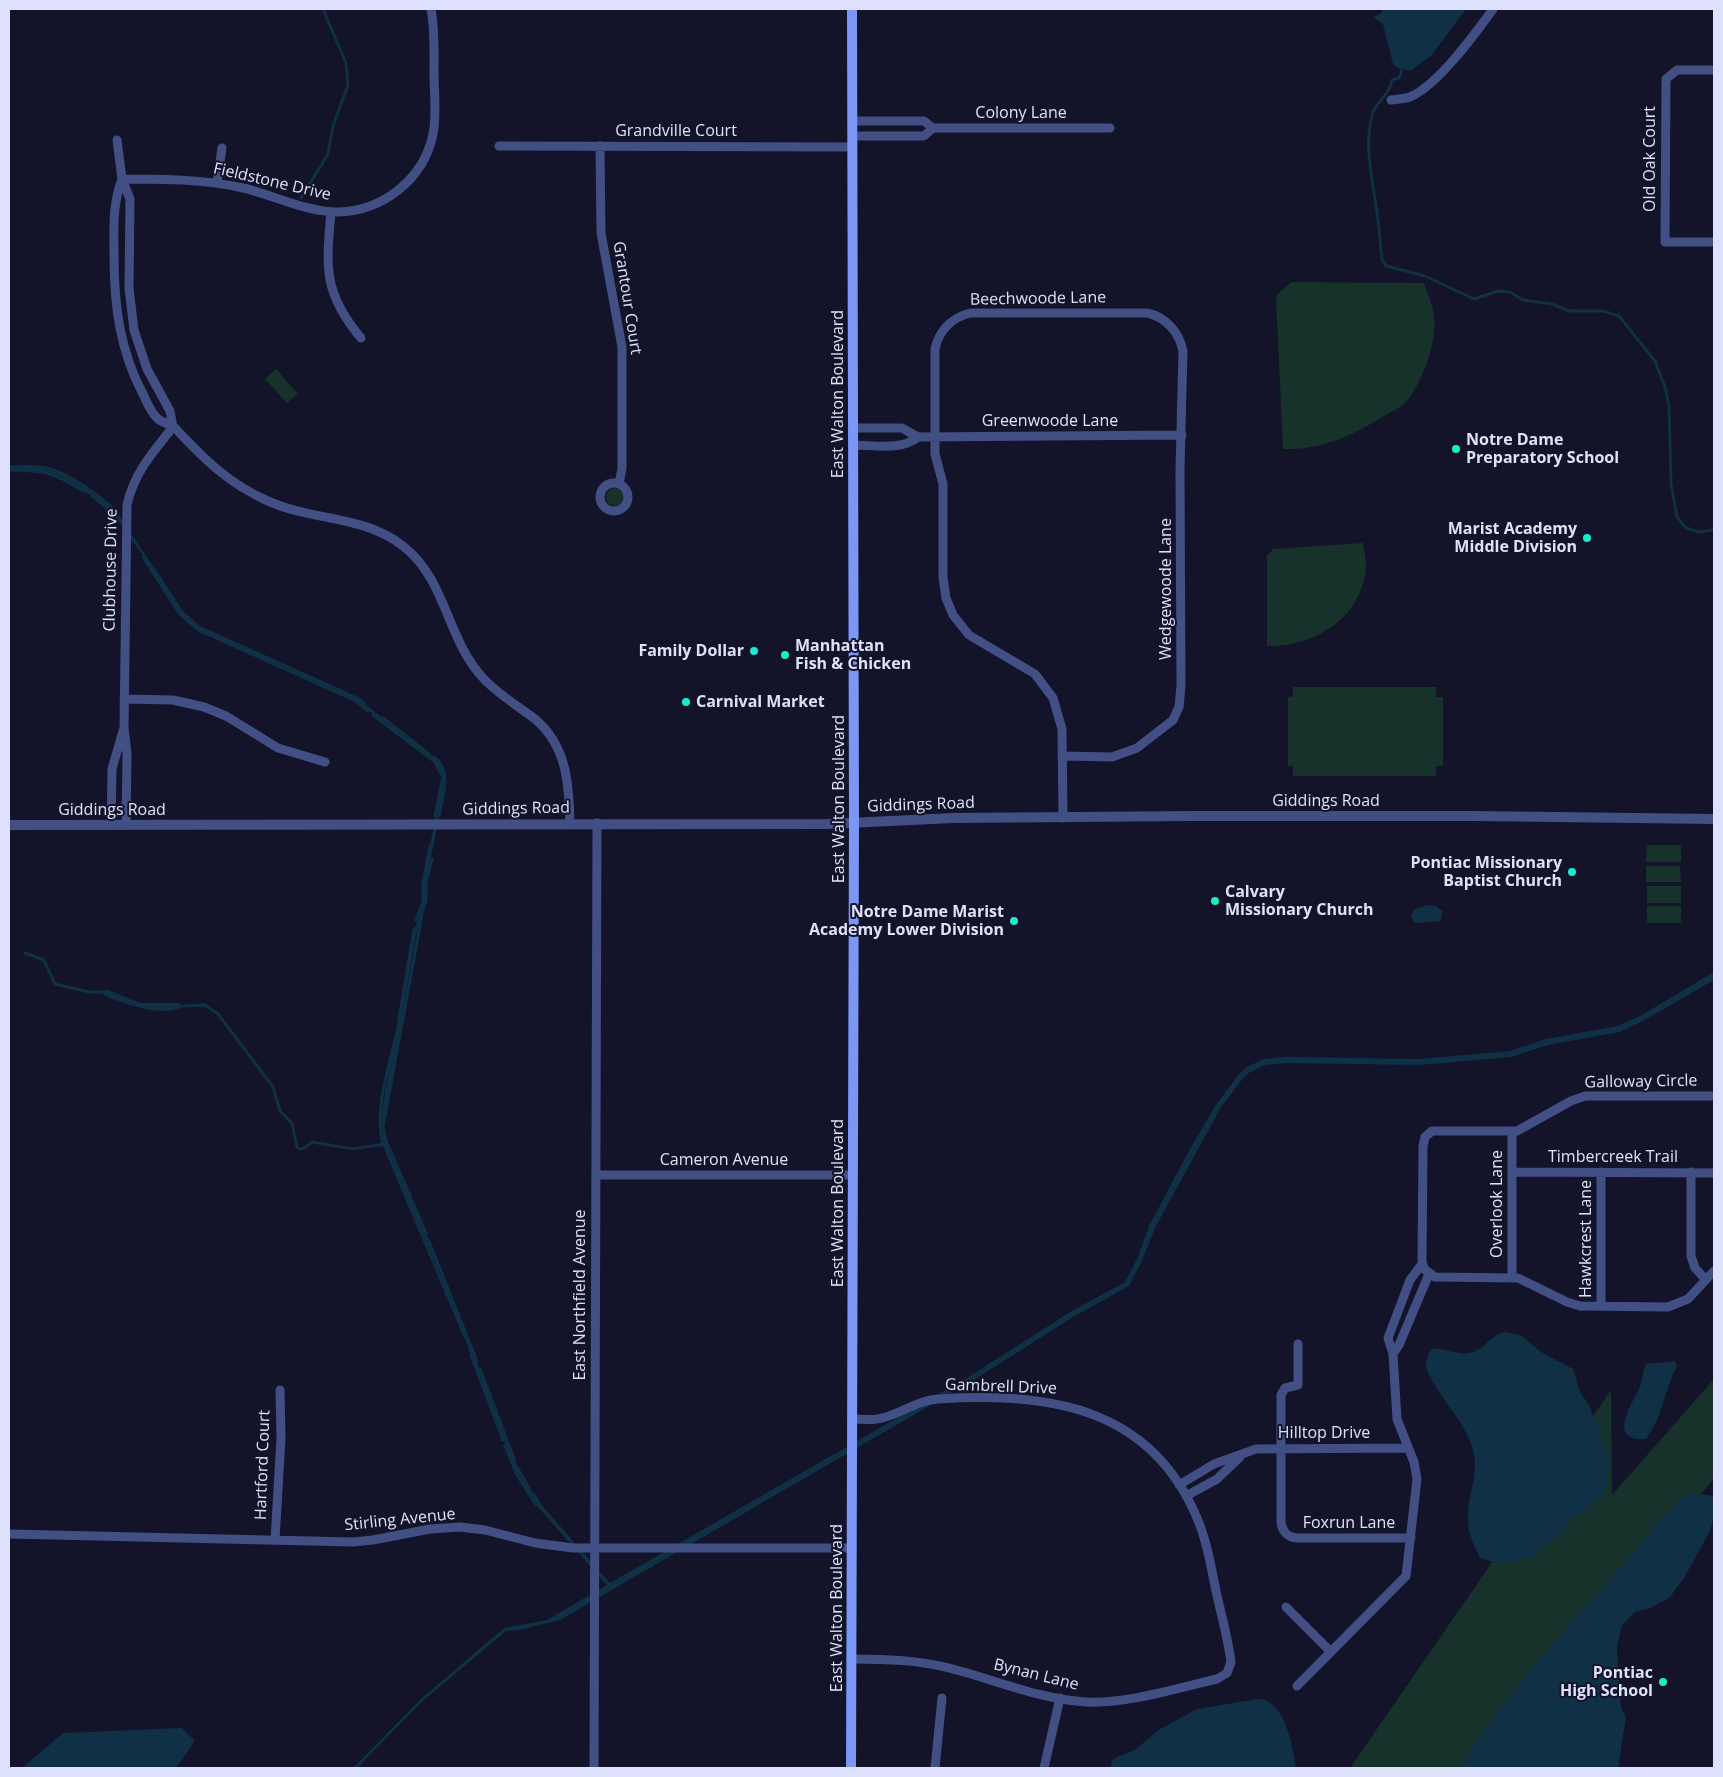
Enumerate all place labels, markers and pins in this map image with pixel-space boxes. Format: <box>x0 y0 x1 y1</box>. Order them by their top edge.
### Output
place label: Notre Dame Preparatory School <box>1466 430 1619 468</box>
marker: Notre Dame Preparatory School <box>1450 443 1462 455</box>
place label: Marist Academy Middle Division <box>1448 519 1577 557</box>
marker: Marist Academy Middle Division <box>1581 532 1593 544</box>
place label: Manhattan Fish & Chicken <box>795 636 911 674</box>
place label: Family Dollar <box>638 641 744 661</box>
marker: Family Dollar <box>748 645 760 657</box>
marker: Manhattan Fish & Chicken <box>779 649 791 661</box>
place label: Carnival Market <box>696 692 825 712</box>
marker: Carnival Market <box>680 696 692 708</box>
place label: Pontiac Missionary Baptist Church <box>1410 853 1562 891</box>
marker: Pontiac Missionary Baptist Church <box>1566 866 1578 878</box>
place label: Calvary Missionary Church <box>1225 882 1374 920</box>
marker: Calvary Missionary Church <box>1209 895 1221 907</box>
place label: Notre Dame Marist Academy Lower Division <box>809 902 1004 940</box>
marker: Notre Dame Marist Academy Lower Division <box>1008 915 1020 927</box>
place label: Pontiac High School <box>1560 1663 1653 1701</box>
marker: Pontiac High School <box>1657 1676 1669 1688</box>

